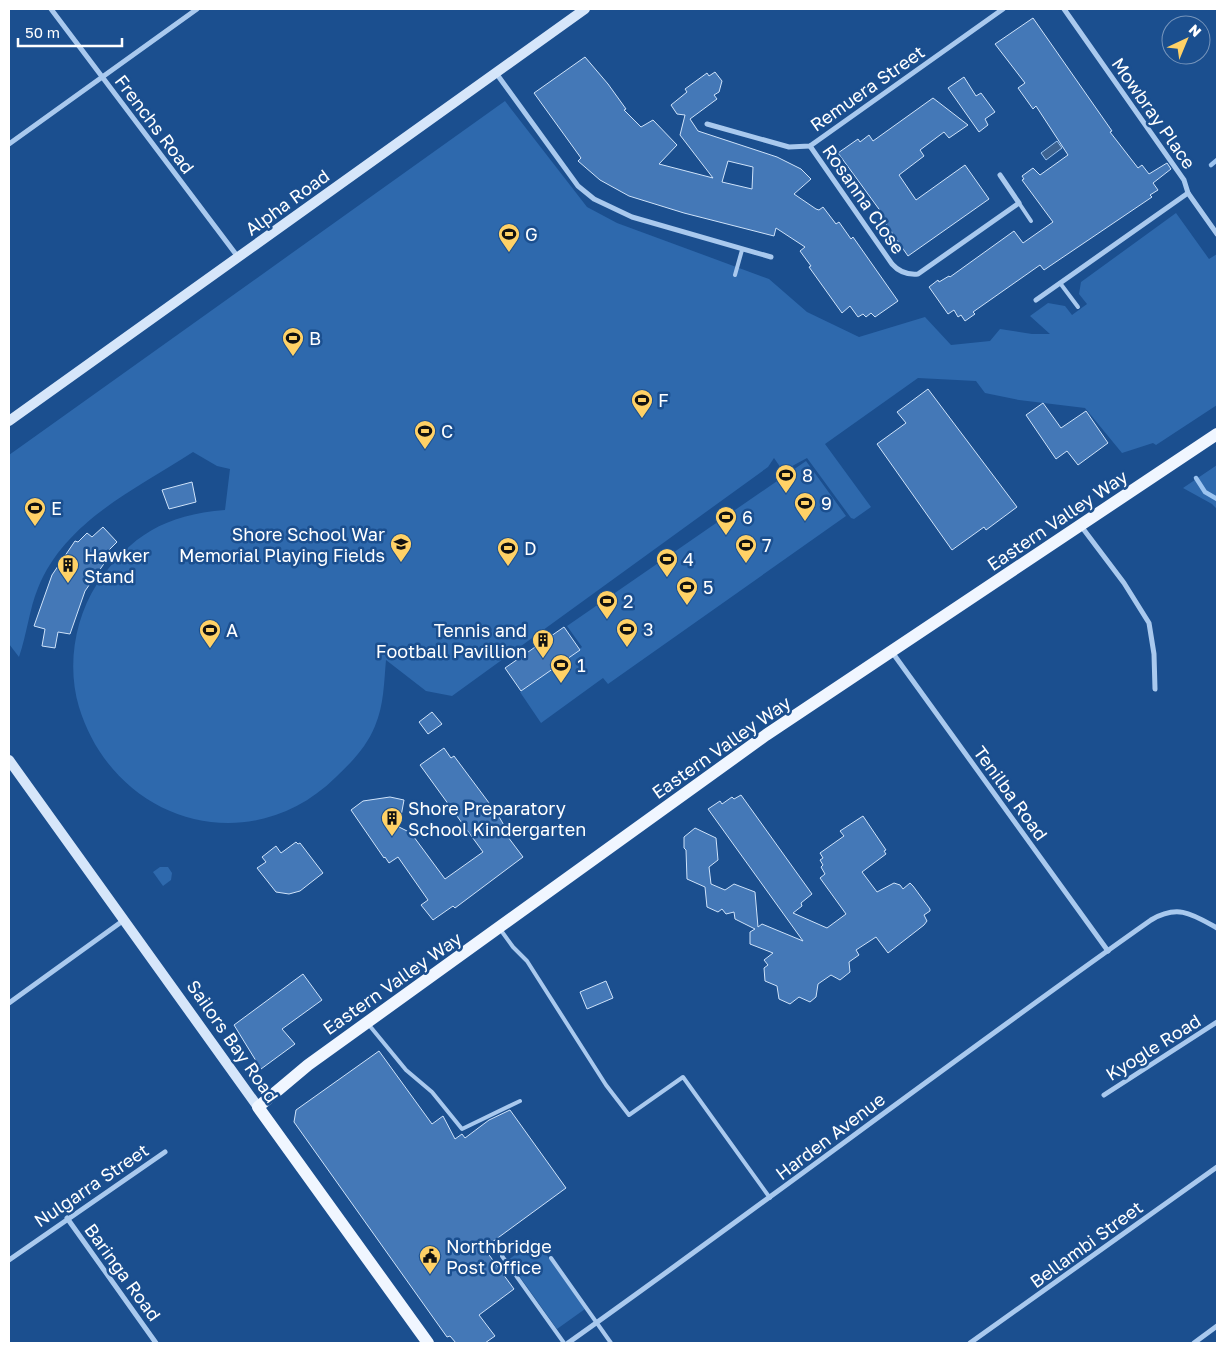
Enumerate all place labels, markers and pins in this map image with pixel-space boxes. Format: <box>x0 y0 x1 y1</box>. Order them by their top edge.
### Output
sports icon: G <box>497 222 521 253</box>
place label: G <box>525 223 538 245</box>
sports icon: B <box>281 326 305 357</box>
place label: B <box>309 327 321 349</box>
sports icon: F <box>630 388 654 419</box>
place label: F <box>658 389 669 411</box>
sports icon: C <box>413 419 437 450</box>
place label: C <box>441 420 453 442</box>
sports icon: 8 <box>774 463 798 494</box>
place label: 8 <box>802 464 813 486</box>
sports icon: 9 <box>793 491 817 522</box>
place label: 9 <box>821 492 832 514</box>
sports icon: E <box>23 496 47 527</box>
place label: E <box>51 497 62 519</box>
sports icon: 6 <box>714 505 738 536</box>
place label: 6 <box>742 506 753 528</box>
place label: Shore School War Memorial Playing Fields <box>179 523 385 566</box>
school or university icon: Shore School War Memorial Playing Fields <box>389 532 413 563</box>
sports icon: 7 <box>734 533 758 564</box>
place label: 7 <box>762 534 772 556</box>
sports icon: D <box>496 536 520 567</box>
place label: D <box>524 537 537 559</box>
place label: Hawker Stand <box>84 544 150 587</box>
sports icon: 4 <box>655 547 679 578</box>
place label: 4 <box>683 548 694 570</box>
building icon: Hawker Stand <box>56 553 80 584</box>
sports icon: 5 <box>675 575 699 606</box>
place label: 5 <box>703 576 713 598</box>
sports icon: 2 <box>595 589 619 620</box>
place label: 2 <box>623 590 633 612</box>
sports icon: 3 <box>615 617 639 648</box>
sports icon: A <box>198 618 222 649</box>
place label: 3 <box>643 618 654 640</box>
place label: A <box>226 619 238 641</box>
place label: Tennis and Football Pavillion <box>376 619 527 662</box>
building icon: Tennis and Football Pavillion <box>531 628 555 659</box>
sports icon: 1 <box>549 653 573 684</box>
place label: 1 <box>577 654 586 676</box>
place label: Shore Preparatory School Kindergarten <box>408 797 586 840</box>
building icon: Shore Preparatory School Kindergarten <box>380 806 404 837</box>
place label: Northbridge Post Office <box>446 1235 552 1278</box>
public building icon: Northbridge Post Office <box>418 1244 442 1275</box>

